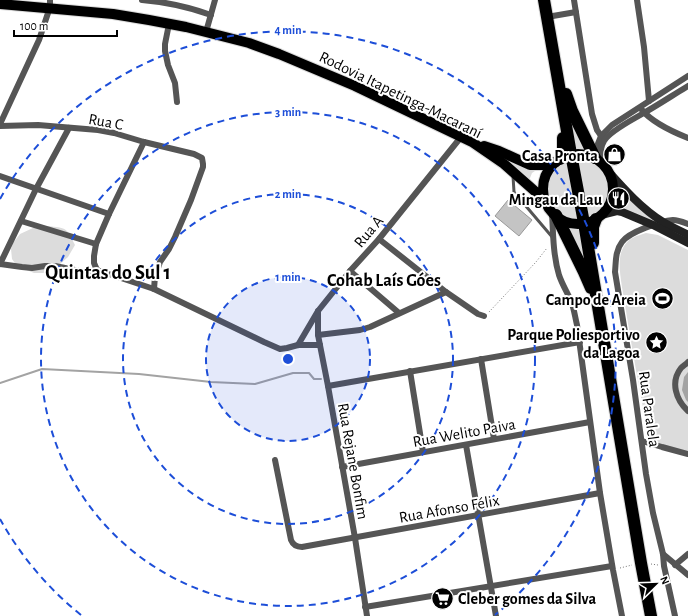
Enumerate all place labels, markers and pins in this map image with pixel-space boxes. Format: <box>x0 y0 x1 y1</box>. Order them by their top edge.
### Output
shop icon: Casa Pronta <box>601 142 627 168</box>
place label: Casa Pronta <box>522 148 598 164</box>
restaurant icon: Mingau da Lau <box>605 186 631 212</box>
place label: Mingau da Lau <box>509 192 603 208</box>
sports icon: Campo de Areia <box>649 286 675 312</box>
place label: Campo de Areia <box>546 292 646 308</box>
place label: Parque Poliesportivo da Lagoa <box>507 327 640 361</box>
place icon: Parque Poliesportivo da Lagoa <box>643 330 669 356</box>
centre of rings <box>281 352 295 366</box>
supermarket icon: Cleber gomes da Silva <box>429 585 455 611</box>
place label: Cleber gomes da Silva <box>458 591 596 607</box>

